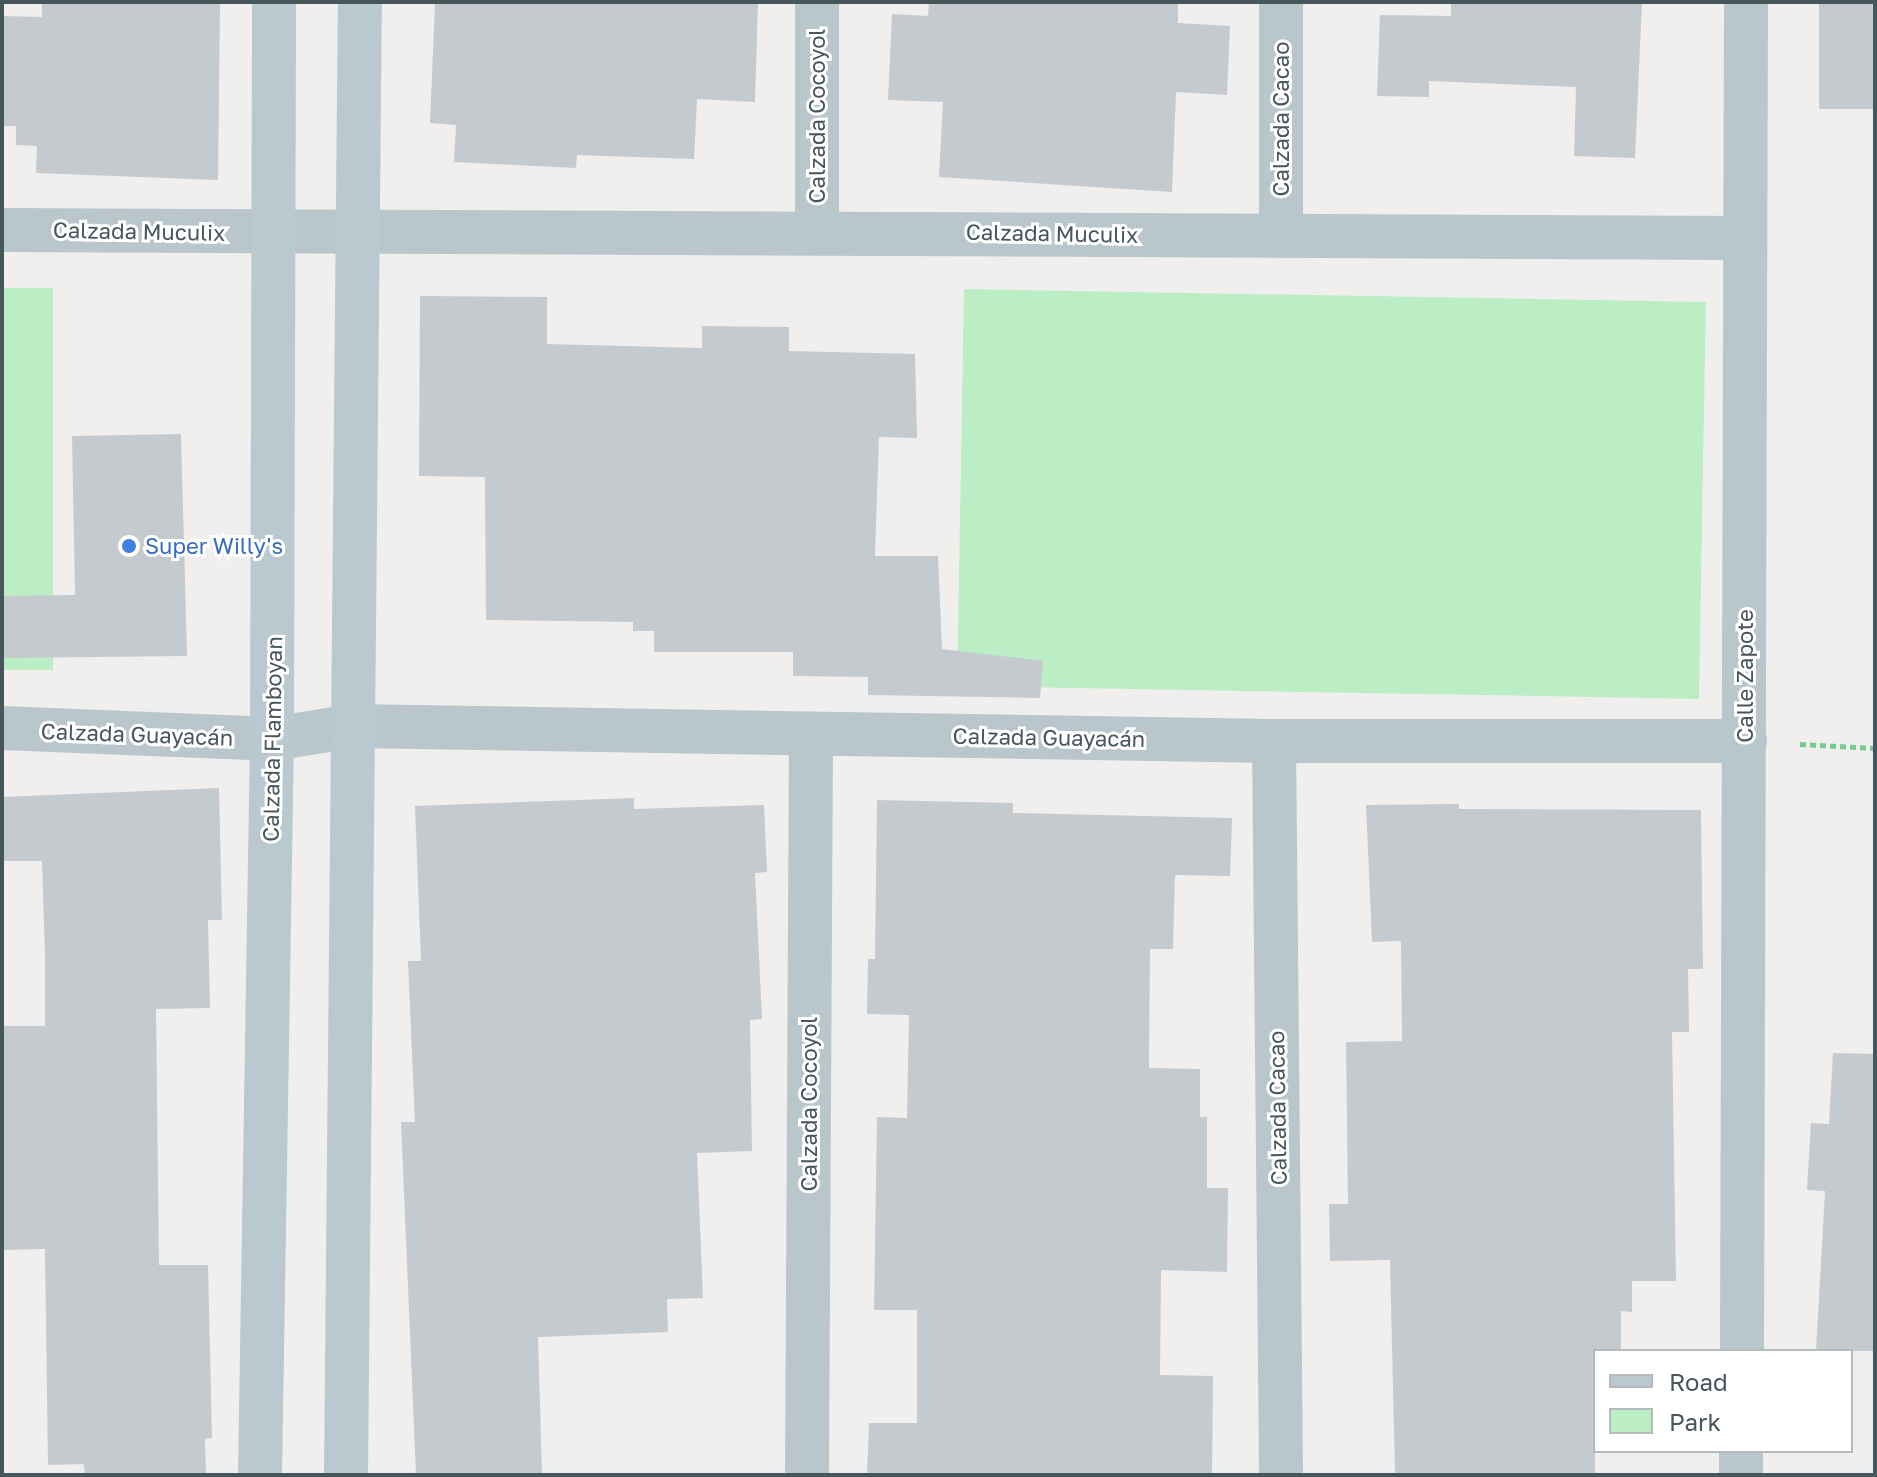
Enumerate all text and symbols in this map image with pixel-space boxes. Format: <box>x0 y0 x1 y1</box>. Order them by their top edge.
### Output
street label: Calzada Cocoyol <box>804 29 830 203</box>
street label: Calzada Cacao <box>1268 42 1294 196</box>
street label: Calzada Muculix <box>53 216 225 246</box>
street label: Calzada Muculix <box>966 218 1138 248</box>
place label: Super Willy's <box>145 533 283 559</box>
marker: Super Willy's <box>120 537 138 555</box>
street label: Calle Zapote <box>1732 609 1758 743</box>
street label: Calzada Flamboyan <box>257 636 287 842</box>
street label: Calzada Guayacán <box>40 717 234 751</box>
street label: Calzada Guayacán <box>952 722 1146 752</box>
street label: Calzada Cocoyol <box>796 1017 822 1191</box>
street label: Calzada Cacao <box>1262 1030 1292 1186</box>
legend <box>1593 1349 1853 1453</box>
text: Road <box>1669 1367 1728 1396</box>
text: Park <box>1669 1407 1721 1436</box>

